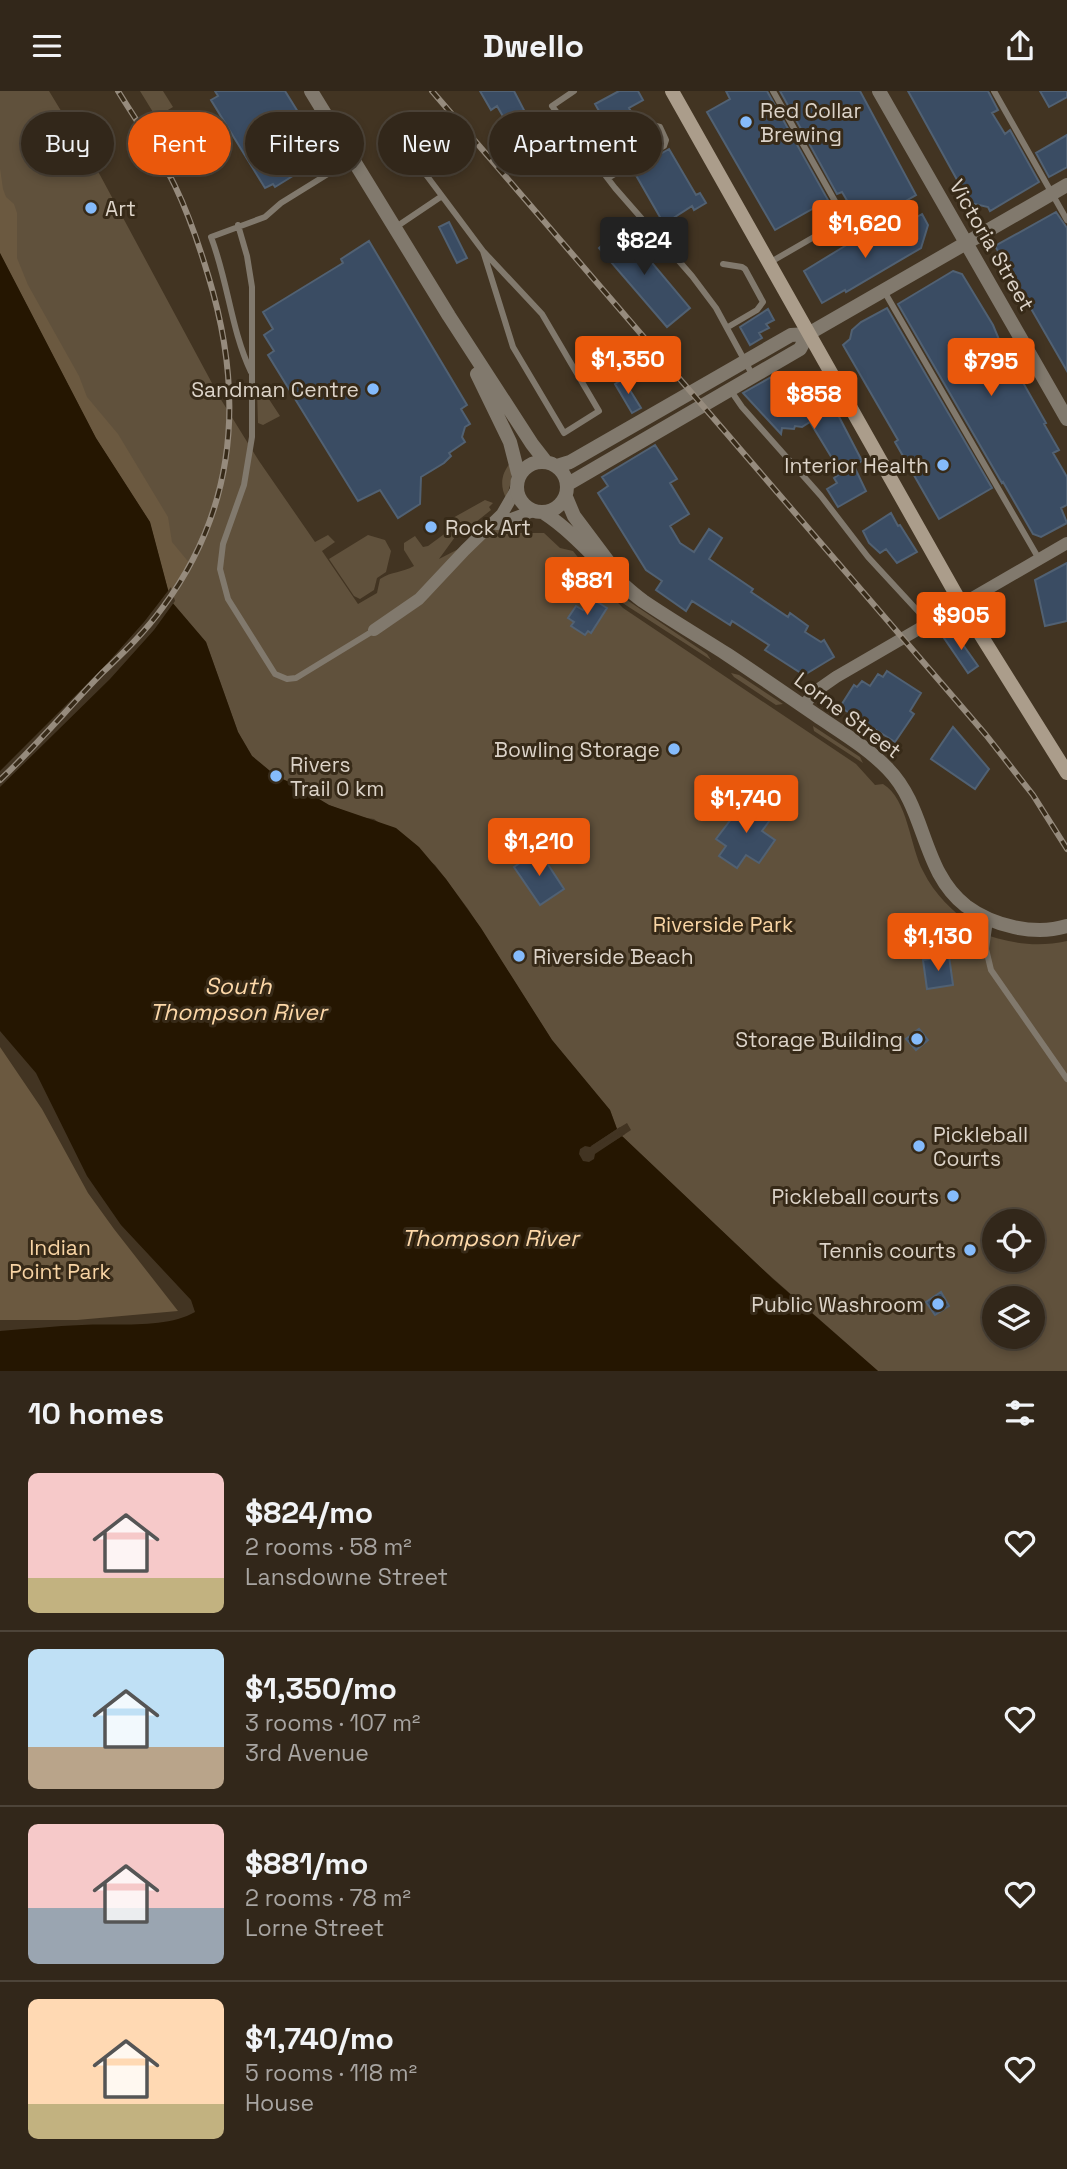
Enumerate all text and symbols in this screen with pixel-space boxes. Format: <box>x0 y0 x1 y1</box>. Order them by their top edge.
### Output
text: Dwello <box>483 26 584 66</box>
icon: menu <box>28 27 66 65</box>
icon: share <box>1001 27 1039 65</box>
place label: Red Collar Brewing <box>760 97 861 148</box>
chip: Buy <box>21 112 114 175</box>
chip: Rent <box>128 112 231 175</box>
chip: Filters <box>245 112 364 175</box>
chip: New <box>378 112 475 175</box>
chip: Apartment <box>489 112 662 175</box>
marker: Red Collar Brewing <box>738 114 754 130</box>
street label: Victoria Street <box>943 174 1041 316</box>
place label: Art <box>105 195 136 222</box>
marker: Art <box>83 200 99 216</box>
pin: $1,620 <box>808 201 922 260</box>
text: $1,620 <box>828 208 902 238</box>
pin: $824 <box>603 218 685 277</box>
text: $824 <box>616 225 672 255</box>
pin: $1,350 <box>571 337 685 396</box>
pin: $795 <box>950 338 1032 398</box>
text: $1,350 <box>591 344 665 374</box>
text: $795 <box>964 346 1018 376</box>
pin: $858 <box>773 371 855 431</box>
place label: Sandman Centre <box>191 376 359 403</box>
text: $858 <box>786 379 842 409</box>
marker: Sandman Centre <box>365 381 381 397</box>
place label: Interior Health <box>784 452 929 479</box>
marker: Interior Health <box>935 457 951 473</box>
place label: Rock Art <box>445 514 531 541</box>
marker: Rock Art <box>423 519 439 535</box>
pin: $881 <box>546 557 628 617</box>
text: $881 <box>561 565 613 595</box>
pin: $905 <box>920 593 1002 652</box>
text: $905 <box>933 600 989 630</box>
street label: Lorne Street <box>789 666 907 764</box>
place label: Bowling Storage <box>494 736 660 763</box>
marker: Bowling Storage <box>666 741 682 757</box>
place label: Rivers Trail 0 km <box>290 751 384 802</box>
marker: Rivers Trail 0 km <box>268 768 284 784</box>
pin: $1,740 <box>689 775 803 835</box>
text: $1,740 <box>710 783 782 813</box>
pin: $1,210 <box>482 819 596 878</box>
text: $1,210 <box>504 826 574 856</box>
park label: Riverside Park <box>653 911 793 938</box>
pin: $1,130 <box>881 913 995 973</box>
text: $1,130 <box>903 921 973 951</box>
place label: Riverside Beach <box>533 943 694 970</box>
marker: Riverside Beach <box>511 948 527 964</box>
water label: South Thompson River <box>149 971 329 1027</box>
place label: Storage Building <box>735 1026 903 1053</box>
marker: Storage Building <box>909 1031 925 1047</box>
place label: Pickleball Courts <box>933 1121 1028 1172</box>
marker: Pickleball Courts <box>911 1138 927 1154</box>
place label: Pickleball courts <box>771 1183 939 1210</box>
marker: Pickleball courts <box>945 1188 961 1204</box>
map controls <box>982 1209 1045 1349</box>
button: locate <box>982 1209 1045 1272</box>
water label: Thompson River <box>401 1223 581 1253</box>
park label: Indian Point Park <box>9 1234 111 1285</box>
place label: Tennis courts <box>819 1237 956 1264</box>
marker: Tennis courts <box>962 1242 978 1258</box>
button: layers <box>982 1286 1045 1349</box>
place label: Public Washroom <box>751 1291 924 1318</box>
marker: Public Washroom <box>930 1296 946 1312</box>
text: 10 homes <box>28 1394 164 1433</box>
icon: filters <box>1001 1394 1039 1432</box>
text: $824/mo <box>245 1493 373 1532</box>
icon: home <box>84 1501 168 1585</box>
icon: heart <box>1001 1524 1039 1562</box>
text: 2 rooms · 58 m² <box>245 1532 412 1562</box>
text: Lansdowne Street <box>245 1562 448 1592</box>
text: $1,350/mo <box>245 1669 397 1708</box>
icon: home <box>84 1677 168 1761</box>
icon: heart <box>1001 1700 1039 1738</box>
text: 3 rooms · 107 m² <box>245 1708 421 1738</box>
text: 3rd Avenue <box>245 1738 369 1768</box>
text: $881/mo <box>245 1844 368 1883</box>
icon: home <box>84 1852 168 1936</box>
icon: heart <box>1001 1875 1039 1913</box>
text: 2 rooms · 78 m² <box>245 1883 411 1913</box>
text: Lorne Street <box>245 1913 384 1943</box>
text: $1,740/mo <box>245 2019 394 2058</box>
icon: home <box>84 2027 168 2111</box>
icon: heart <box>1001 2050 1039 2088</box>
text: 5 rooms · 118 m² <box>245 2058 417 2088</box>
text: House <box>245 2088 314 2118</box>

